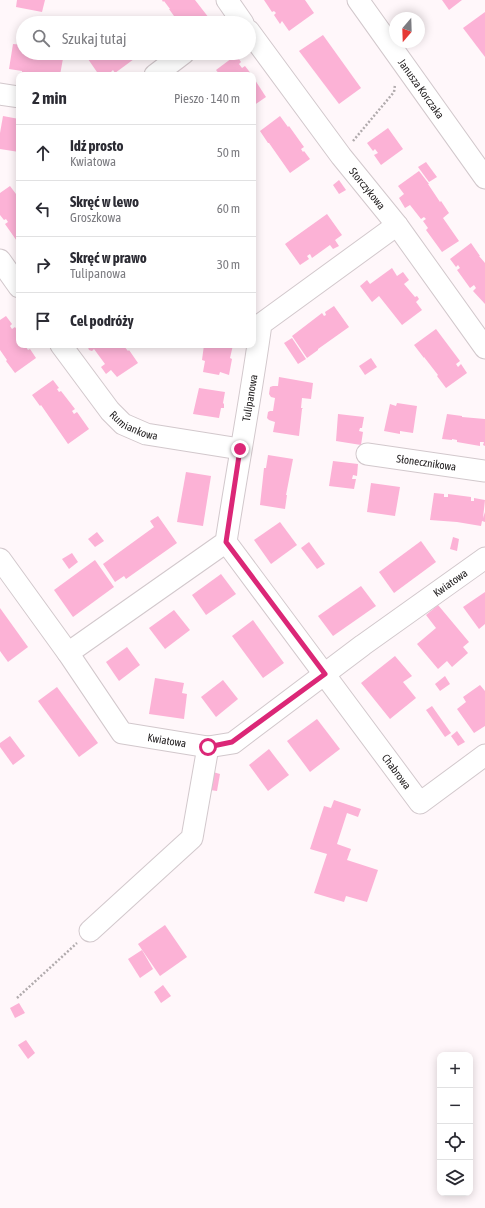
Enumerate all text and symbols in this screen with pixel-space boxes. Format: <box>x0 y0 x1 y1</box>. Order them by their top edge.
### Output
north arrow <box>389 12 425 48</box>
search box <box>16 16 256 60</box>
icon: search <box>30 27 52 49</box>
text: Szukaj tutaj <box>62 30 126 47</box>
street label: Janusza Korczaka <box>396 57 447 121</box>
text: 2 min <box>32 88 67 108</box>
text: Pieszo · 140 m <box>174 91 240 106</box>
text: Idź prosto <box>70 137 124 154</box>
icon: ahead <box>32 142 54 164</box>
text: 50 m <box>217 145 240 160</box>
text: Kwiatowa <box>70 154 116 169</box>
street label: Storczykowa <box>347 165 388 212</box>
text: Skręć w lewo <box>70 193 139 210</box>
icon: left <box>32 198 54 220</box>
text: 60 m <box>217 201 240 216</box>
text: Groszkowa <box>70 210 121 225</box>
text: Skręć w prawo <box>70 249 147 266</box>
icon: right <box>32 254 54 276</box>
text: 30 m <box>217 257 240 272</box>
text: Tulipanowa <box>70 266 126 281</box>
icon: arrive <box>32 310 54 332</box>
text: Cel podróży <box>70 312 134 329</box>
street label: Tulipanowa <box>240 374 259 422</box>
street label: Rumiankowa <box>107 408 159 442</box>
route end <box>231 440 249 458</box>
street label: Słonecznikowa <box>396 452 457 473</box>
street label: Kwiatowa <box>431 567 470 599</box>
street label: Kwiatowa <box>147 731 187 749</box>
route start <box>199 738 217 756</box>
street label: Chabrowa <box>380 752 414 791</box>
map controls <box>437 1052 473 1196</box>
button: + <box>437 1052 473 1088</box>
button: − <box>437 1088 473 1124</box>
button: locate <box>437 1124 473 1160</box>
button: layers <box>437 1160 473 1196</box>

